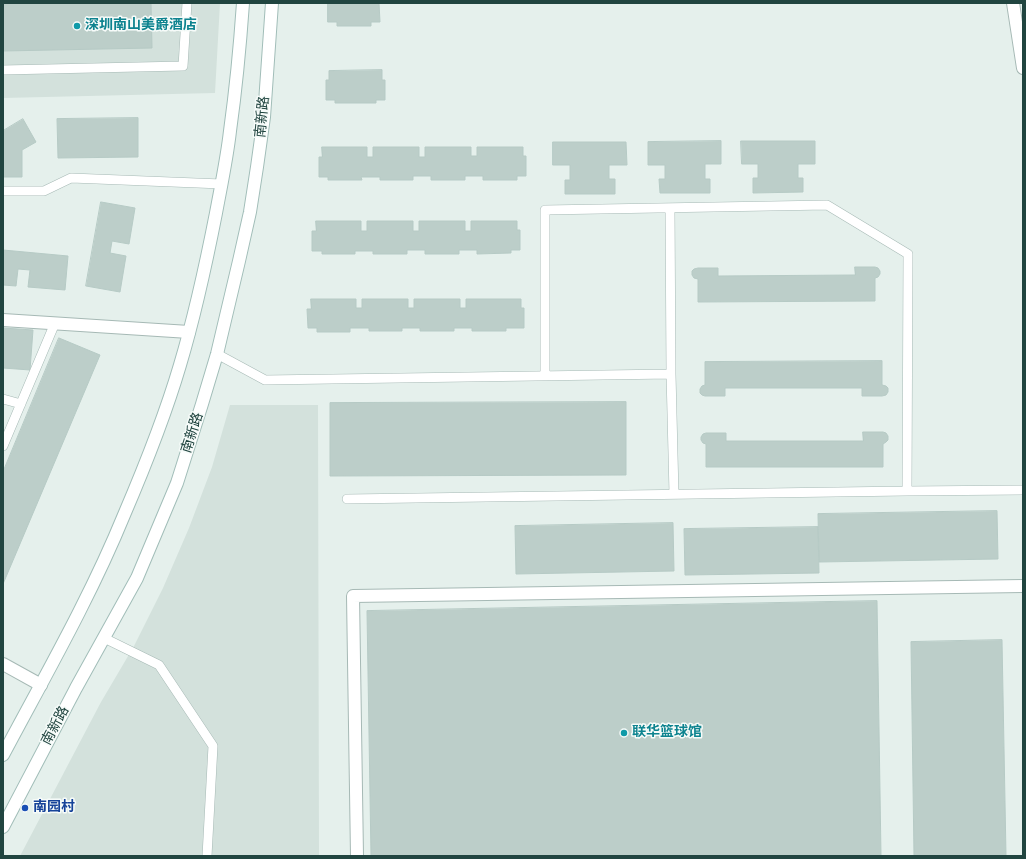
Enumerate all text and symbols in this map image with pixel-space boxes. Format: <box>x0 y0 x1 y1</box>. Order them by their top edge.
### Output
place label: 深圳南山美爵酒店 <box>85 18 197 34</box>
marker: 深圳南山美爵酒店 <box>72 21 82 31</box>
street label: 南新路 <box>252 95 274 139</box>
street label: 南新路 <box>179 410 207 456</box>
street label: 南新路 <box>39 704 73 748</box>
place label: 联华篮球馆 <box>632 725 702 741</box>
marker: 联华篮球馆 <box>619 728 629 738</box>
place label: 南园村 <box>33 800 75 816</box>
marker: 南园村 <box>20 803 30 813</box>

